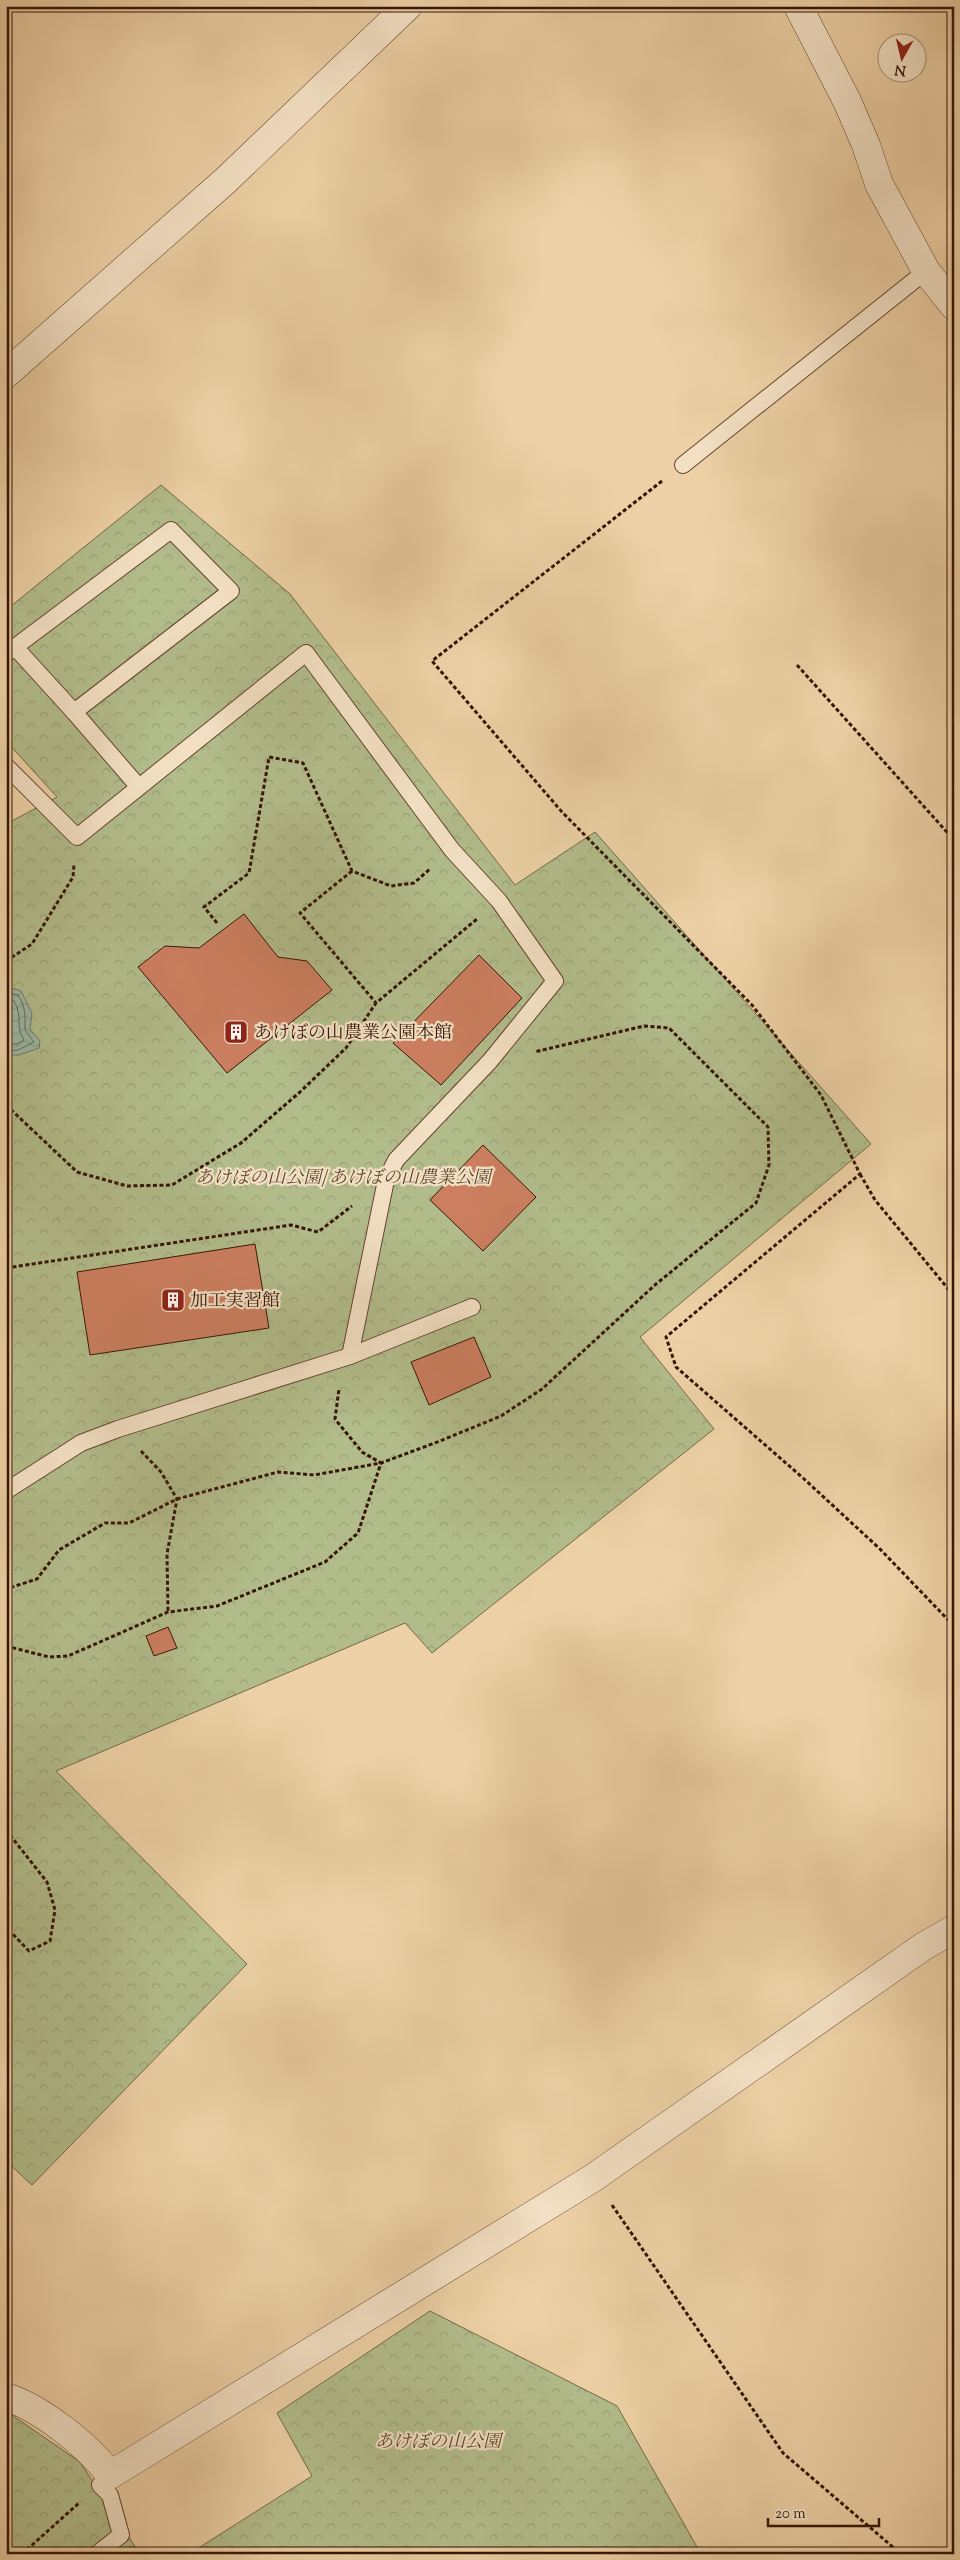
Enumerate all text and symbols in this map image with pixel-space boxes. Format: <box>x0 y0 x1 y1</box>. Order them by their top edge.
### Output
north arrow <box>878 32 928 82</box>
text: N <box>894 58 907 80</box>
building icon: あけぼの山農業公園本館 <box>223 1019 249 1045</box>
place label: あけぼの山農業公園本館 <box>254 1021 452 1047</box>
park label: あけぼの山公園/あけぼの山農業公園 <box>195 1166 494 1192</box>
building icon: 加工実習館 <box>160 1287 186 1313</box>
place label: 加工実習館 <box>190 1289 280 1315</box>
park label: あけぼの山公園 <box>375 2430 504 2456</box>
scale bar <box>768 2495 879 2527</box>
text: 20 m <box>775 2504 806 2525</box>

